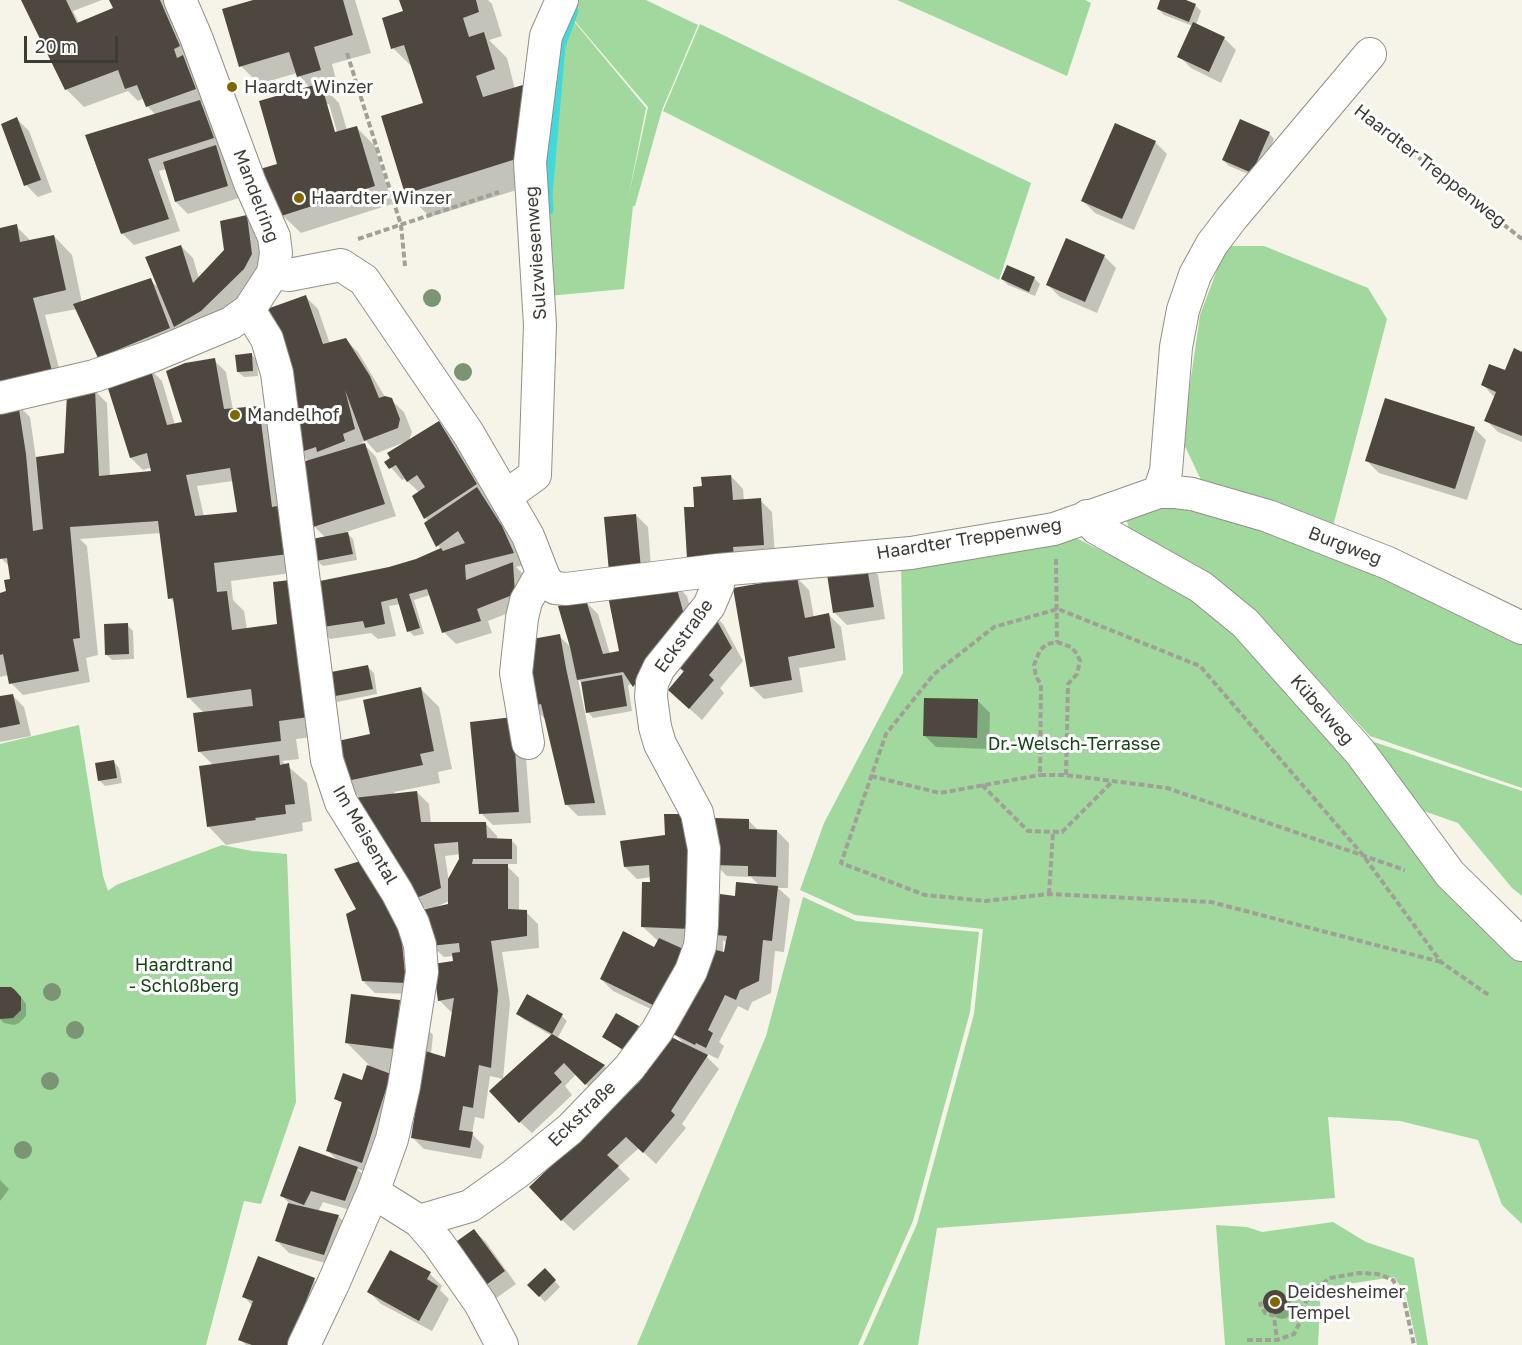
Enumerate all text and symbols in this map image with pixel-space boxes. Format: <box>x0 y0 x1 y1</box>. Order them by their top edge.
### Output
scale bar <box>27 24 122 62</box>
text: 20 m <box>35 35 77 57</box>
place label: Haardt, Winzer <box>244 76 373 98</box>
marker: Haardt, Winzer <box>225 80 239 94</box>
street label: Haardter Treppenweg <box>1350 100 1510 232</box>
street label: Mandelring <box>228 146 284 246</box>
street label: Sulzwiesenweg <box>521 185 551 321</box>
place label: Haardter Winzer <box>311 187 452 209</box>
marker: Haardter Winzer <box>292 191 306 205</box>
place label: Mandelhof <box>247 404 339 426</box>
marker: Mandelhof <box>228 408 242 422</box>
street label: Haardter Treppenweg <box>875 514 1063 564</box>
street label: Burgweg <box>1305 522 1385 570</box>
street label: Eckstraße <box>650 595 718 677</box>
street label: Kübelweg <box>1286 670 1358 750</box>
park label: Dr.-Welsch-Terrasse <box>988 733 1160 755</box>
street label: Im Meisental <box>328 782 402 888</box>
park label: Haardtrand - Schloßberg <box>129 954 239 996</box>
street label: Eckstraße <box>544 1077 620 1151</box>
place label: Deidesheimer Tempel <box>1287 1281 1406 1324</box>
marker: Deidesheimer Tempel <box>1268 1295 1282 1309</box>

